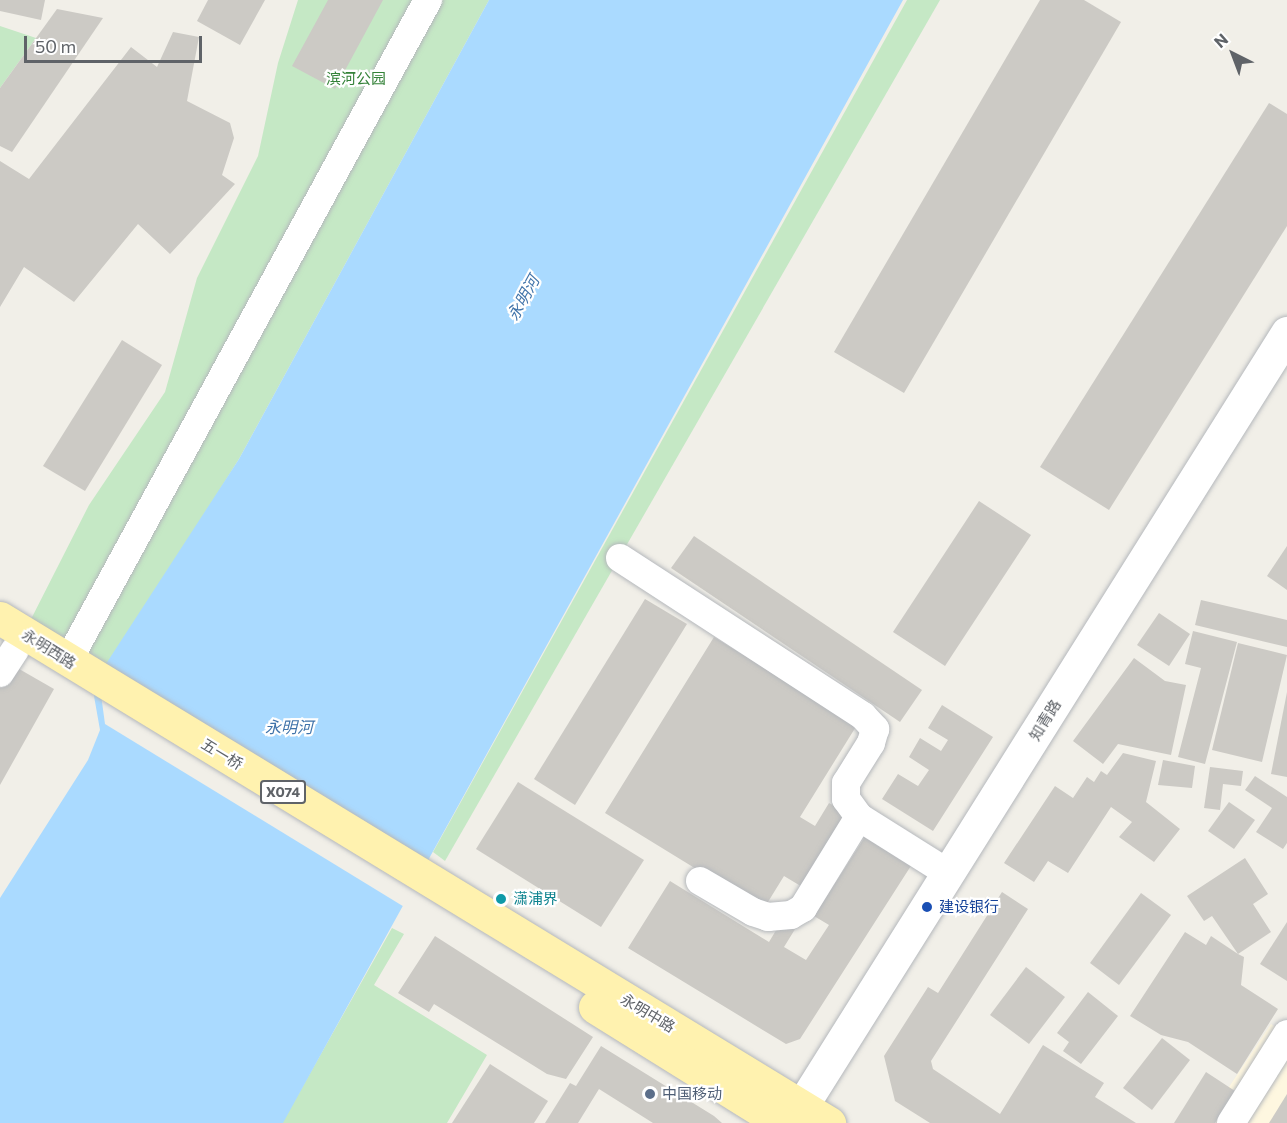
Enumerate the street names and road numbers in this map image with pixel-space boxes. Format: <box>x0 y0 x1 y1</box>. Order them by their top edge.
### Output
street label: 永明西路 <box>19 625 79 673</box>
street label: 知青路 <box>1025 696 1065 744</box>
street label: 五一桥 <box>198 735 246 773</box>
road number: X074 <box>259 781 307 803</box>
street label: 永明中路 <box>618 990 678 1036</box>

